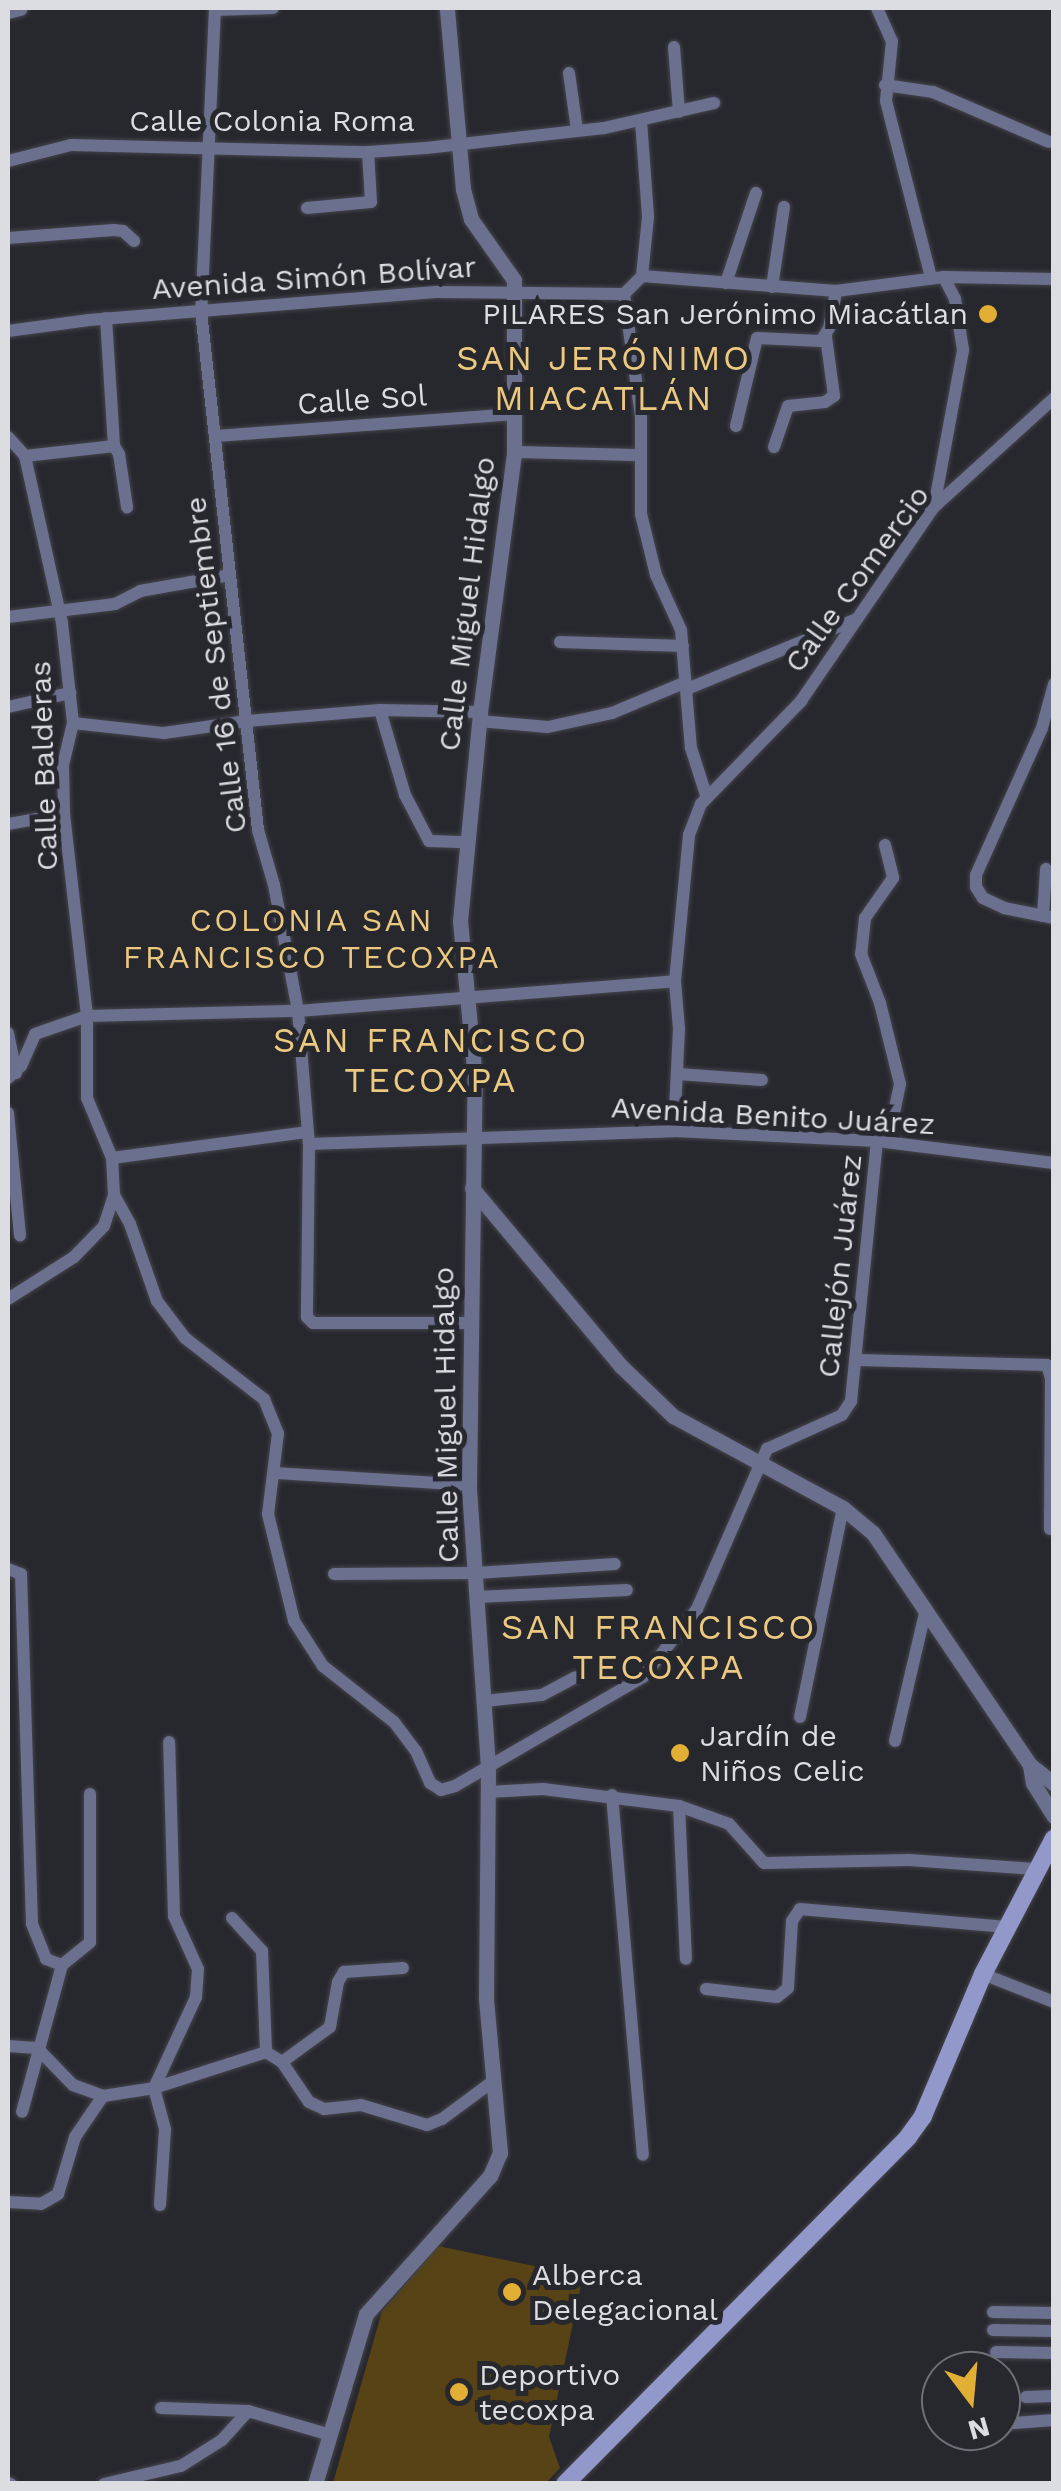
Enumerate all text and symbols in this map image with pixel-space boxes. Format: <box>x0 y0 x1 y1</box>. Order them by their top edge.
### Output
street label: Calle Colonia Roma <box>129 103 415 139</box>
street label: Avenida Simón Bolívar <box>150 249 478 307</box>
place label: PILARES San Jerónimo Miacátlan <box>482 296 968 332</box>
marker: PILARES San Jerónimo Miacátlan <box>977 303 999 325</box>
district label: SAN JERÓNIMO MIACATLÁN <box>456 337 752 419</box>
street label: Calle Sol <box>296 378 428 422</box>
street label: Calle Miguel Hidalgo <box>431 454 503 754</box>
street label: Calle Comercio <box>777 478 937 680</box>
street label: Calle 16 de Septiembre <box>177 494 255 836</box>
street label: Calle Balderas <box>22 660 66 872</box>
district label: COLONIA SAN FRANCISCO TECOXPA <box>122 902 502 977</box>
district label: SAN FRANCISCO TECOXPA <box>273 1019 589 1101</box>
street label: Avenida Benito Juárez <box>609 1089 937 1143</box>
street label: Callejón Juárez <box>810 1152 870 1380</box>
street label: Calle Miguel Hidalgo <box>425 1266 467 1564</box>
district label: SAN FRANCISCO TECOXPA <box>501 1606 817 1688</box>
place label: Jardín de Niños Celic <box>700 1718 864 1788</box>
marker: Jardín de Niños Celic <box>669 1742 691 1764</box>
place label: Alberca Delegacional <box>532 2257 718 2328</box>
marker: Alberca Delegacional <box>501 2281 523 2303</box>
north arrow <box>921 2351 1021 2451</box>
place label: Deportivo tecoxpa <box>479 2357 620 2428</box>
marker: Deportivo tecoxpa <box>448 2381 470 2403</box>
text: N <box>964 2410 993 2447</box>

